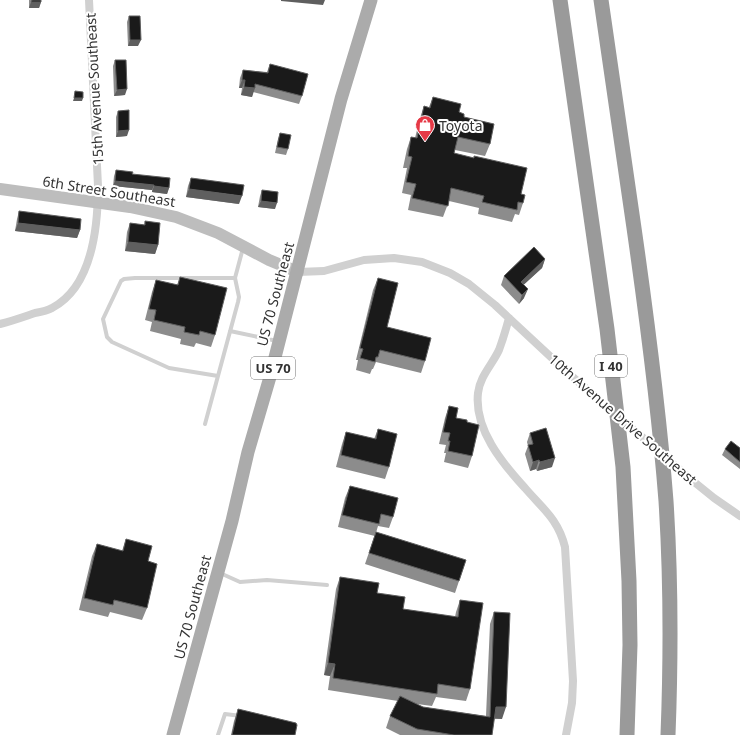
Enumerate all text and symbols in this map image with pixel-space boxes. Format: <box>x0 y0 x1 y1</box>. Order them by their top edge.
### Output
street label: 15th Avenue Southeast <box>81 13 107 165</box>
shop icon: Toyota <box>414 114 436 142</box>
place label: Toyota <box>439 116 483 135</box>
street label: 6th Street Southeast <box>41 171 177 211</box>
street label: US 70 Southeast <box>252 240 298 348</box>
street label: 10th Avenue Drive Southeast <box>545 349 701 489</box>
road number: I 40 <box>595 355 627 377</box>
road number: US 70 <box>251 357 295 379</box>
street label: US 70 Southeast <box>169 553 215 661</box>

